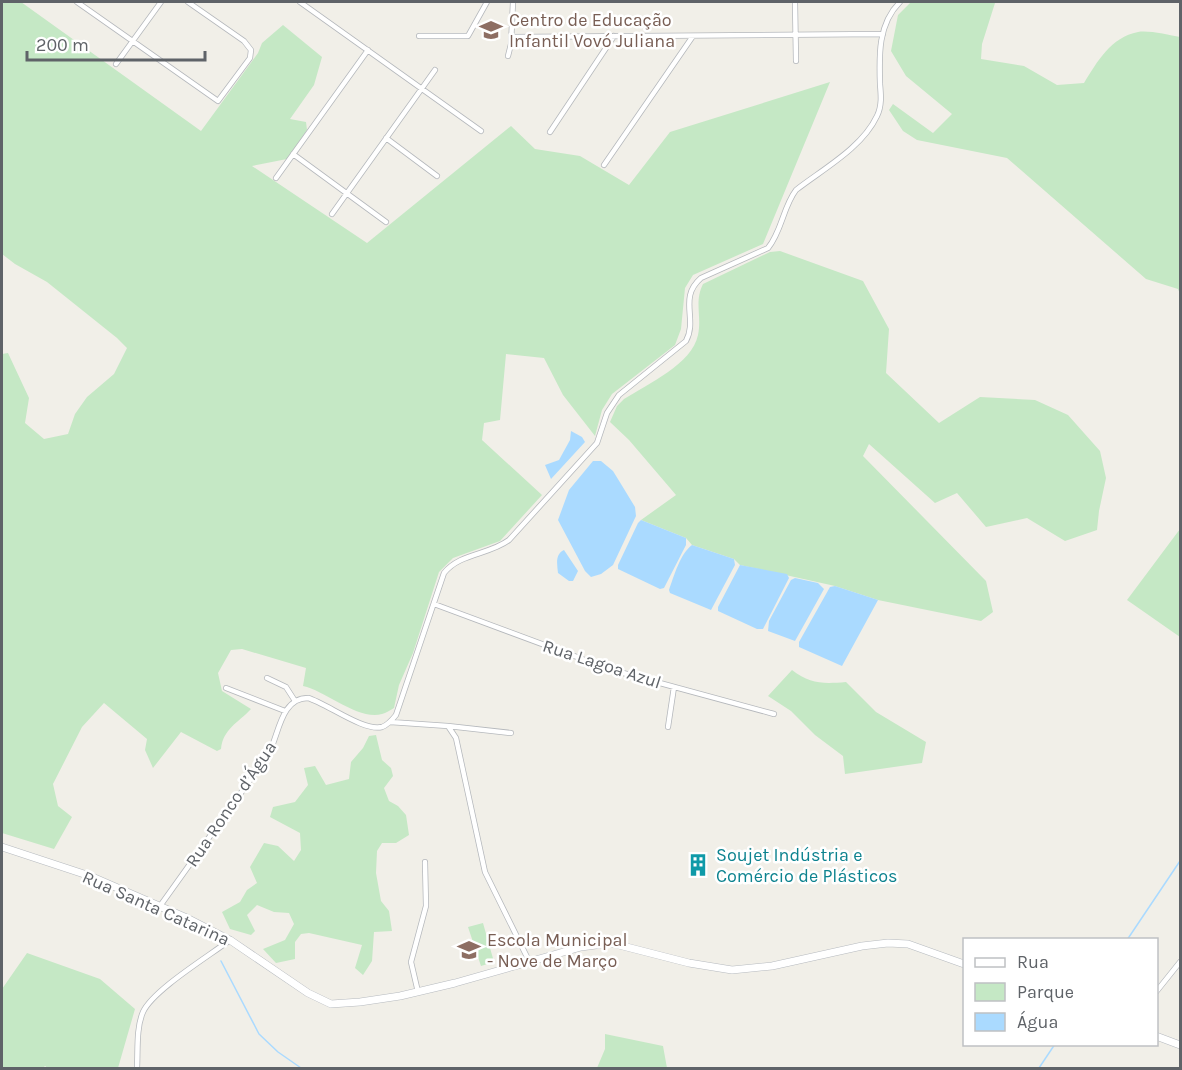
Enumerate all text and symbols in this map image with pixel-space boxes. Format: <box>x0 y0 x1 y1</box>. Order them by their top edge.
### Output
place label: Centro de Educação Infantil Vovó Juliana <box>509 9 675 52</box>
school or university icon: Centro de Educação Infantil Vovó Juliana <box>478 17 504 43</box>
scale bar <box>27 24 206 62</box>
text: 200 m <box>36 34 89 56</box>
street label: Rua Lagoa Azul <box>540 634 664 694</box>
street label: Rua Ronco d’Água <box>180 736 281 871</box>
place label: Soujet Indústria e Comércio de Plásticos <box>716 844 898 887</box>
building icon: Soujet Indústria e Comércio de Plásticos <box>685 852 711 878</box>
street label: Rua Santa Catarina <box>79 866 233 950</box>
place label: Escola Municipal - Nove de Março <box>487 929 627 972</box>
school or university icon: Escola Municipal - Nove de Março <box>456 937 482 963</box>
legend <box>963 938 1158 1046</box>
text: Rua <box>1017 951 1049 973</box>
text: Parque <box>1017 981 1074 1003</box>
text: Água <box>1017 1010 1058 1033</box>

